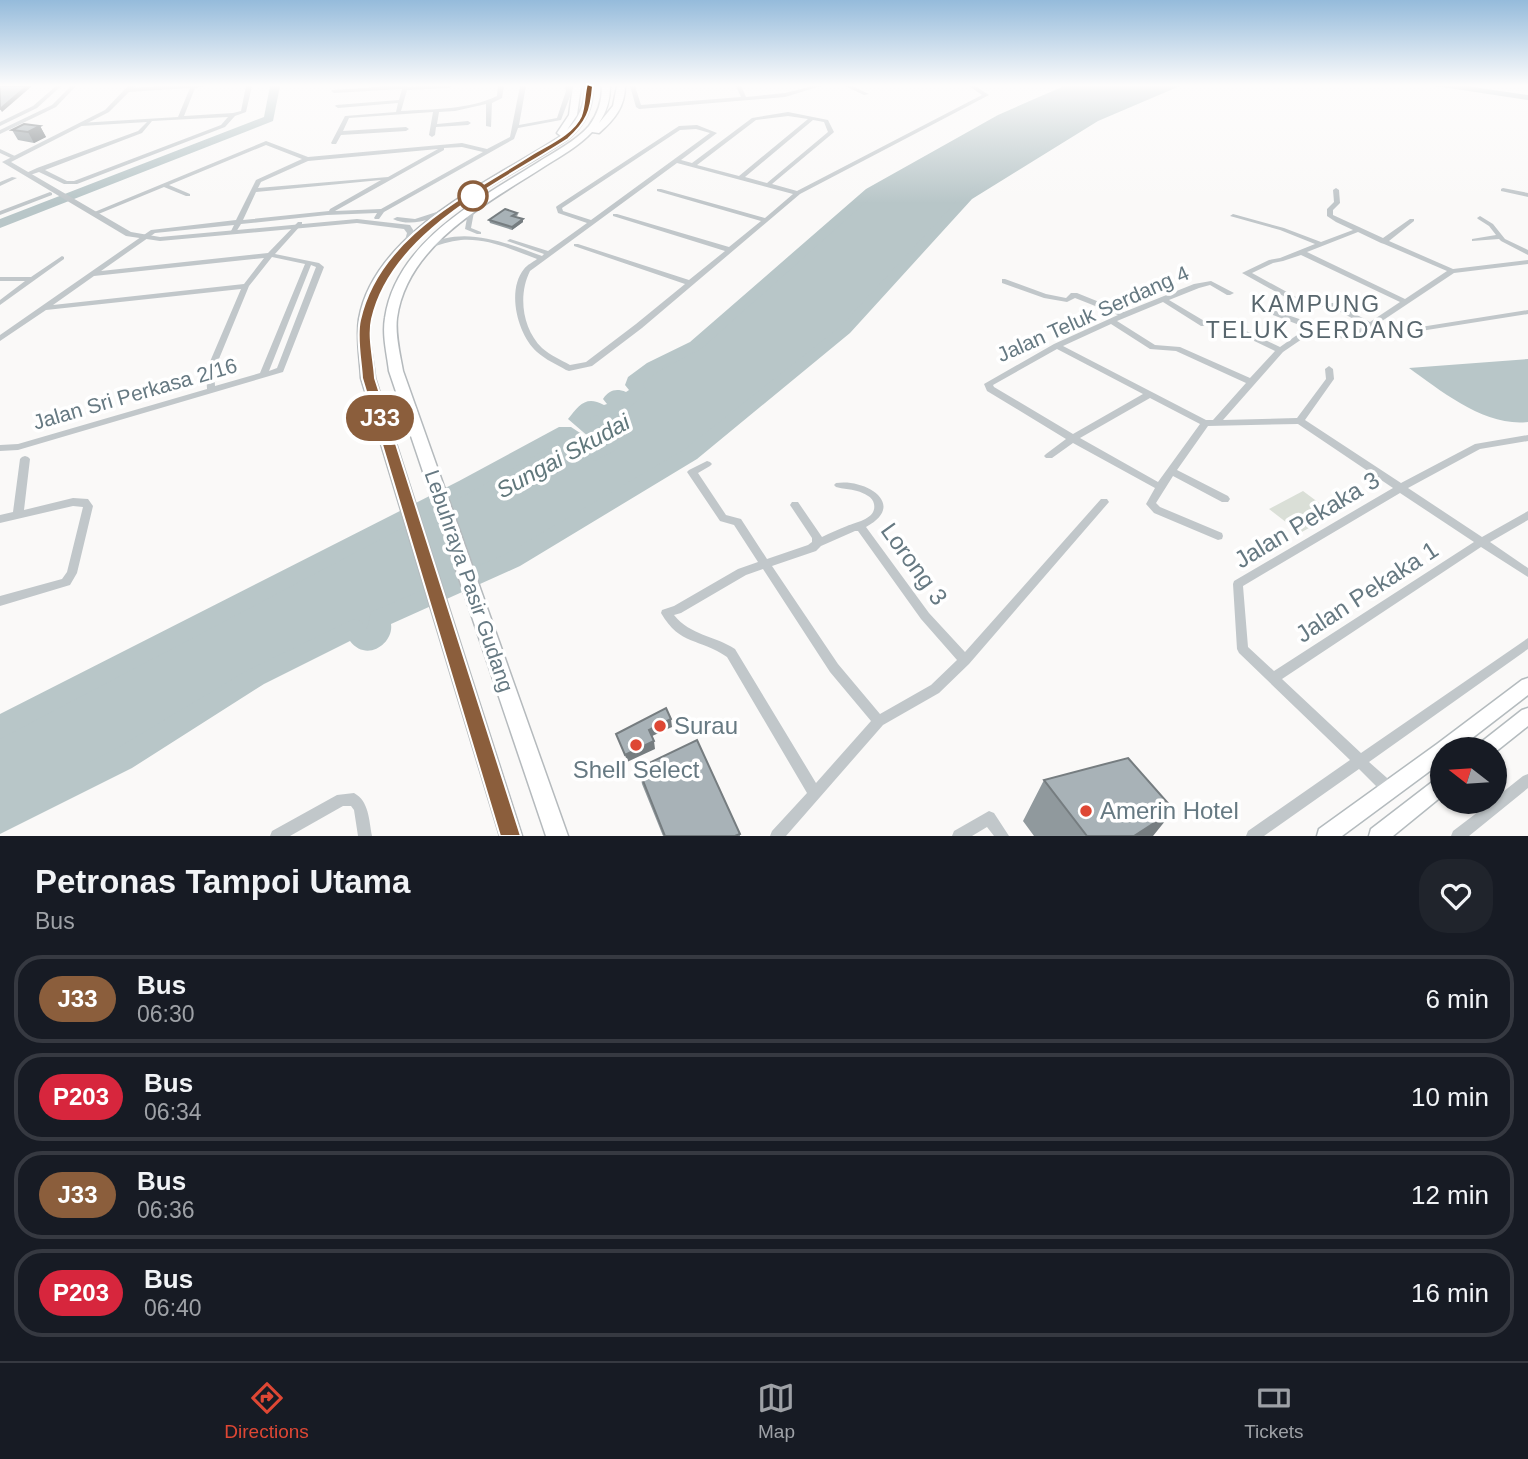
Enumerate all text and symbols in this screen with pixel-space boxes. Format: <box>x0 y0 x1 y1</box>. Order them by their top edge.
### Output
unlabelled marker <box>458 181 488 211</box>
street label: Jalan Teluk Serdang 4 <box>993 261 1193 366</box>
district label: KAMPUNG TELUK SERDANG <box>1206 291 1426 343</box>
street label: Jalan Sri Perkasa 2/16 <box>30 353 240 434</box>
line badge: J33 <box>340 395 420 441</box>
text: J33 <box>360 404 400 431</box>
water label: Sungai Skudai <box>492 408 635 503</box>
street label: Jalan Pekaka 3 <box>1229 466 1384 573</box>
street label: Lebuhraya Pasir Gudang <box>421 467 518 695</box>
street label: Lorong 3 <box>876 517 953 610</box>
street label: Jalan Pekaka 1 <box>1291 536 1443 648</box>
place label: Surau <box>674 712 738 739</box>
marker: Surau <box>652 718 668 734</box>
marker: Shell Select <box>628 737 644 753</box>
north arrow <box>1430 737 1507 814</box>
map controls <box>1430 737 1507 814</box>
place label: Shell Select <box>573 756 700 783</box>
place label: Amerin Hotel <box>1100 797 1239 824</box>
marker: Amerin Hotel <box>1078 803 1094 819</box>
button: heart <box>1419 859 1493 933</box>
text: Petronas Tampoi Utama <box>35 863 410 900</box>
text: Bus <box>35 908 75 934</box>
text: Bus <box>137 970 186 1000</box>
text: 6 min <box>1425 984 1489 1014</box>
text: J33 <box>57 985 98 1012</box>
text: 06:30 <box>137 1001 195 1027</box>
text: Bus <box>144 1068 193 1098</box>
text: 10 min <box>1411 1082 1489 1112</box>
text: P203 <box>53 1083 109 1110</box>
text: 06:34 <box>144 1099 202 1125</box>
text: Bus <box>137 1166 186 1196</box>
text: 12 min <box>1411 1180 1489 1210</box>
text: J33 <box>57 1181 98 1208</box>
text: 06:36 <box>137 1197 195 1223</box>
text: Bus <box>144 1264 193 1294</box>
text: 16 min <box>1411 1278 1489 1308</box>
text: P203 <box>53 1279 109 1306</box>
text: 06:40 <box>144 1295 202 1321</box>
tab: Directions <box>224 1379 309 1443</box>
tab: Map <box>757 1379 795 1443</box>
tab: Tickets <box>1244 1379 1304 1443</box>

